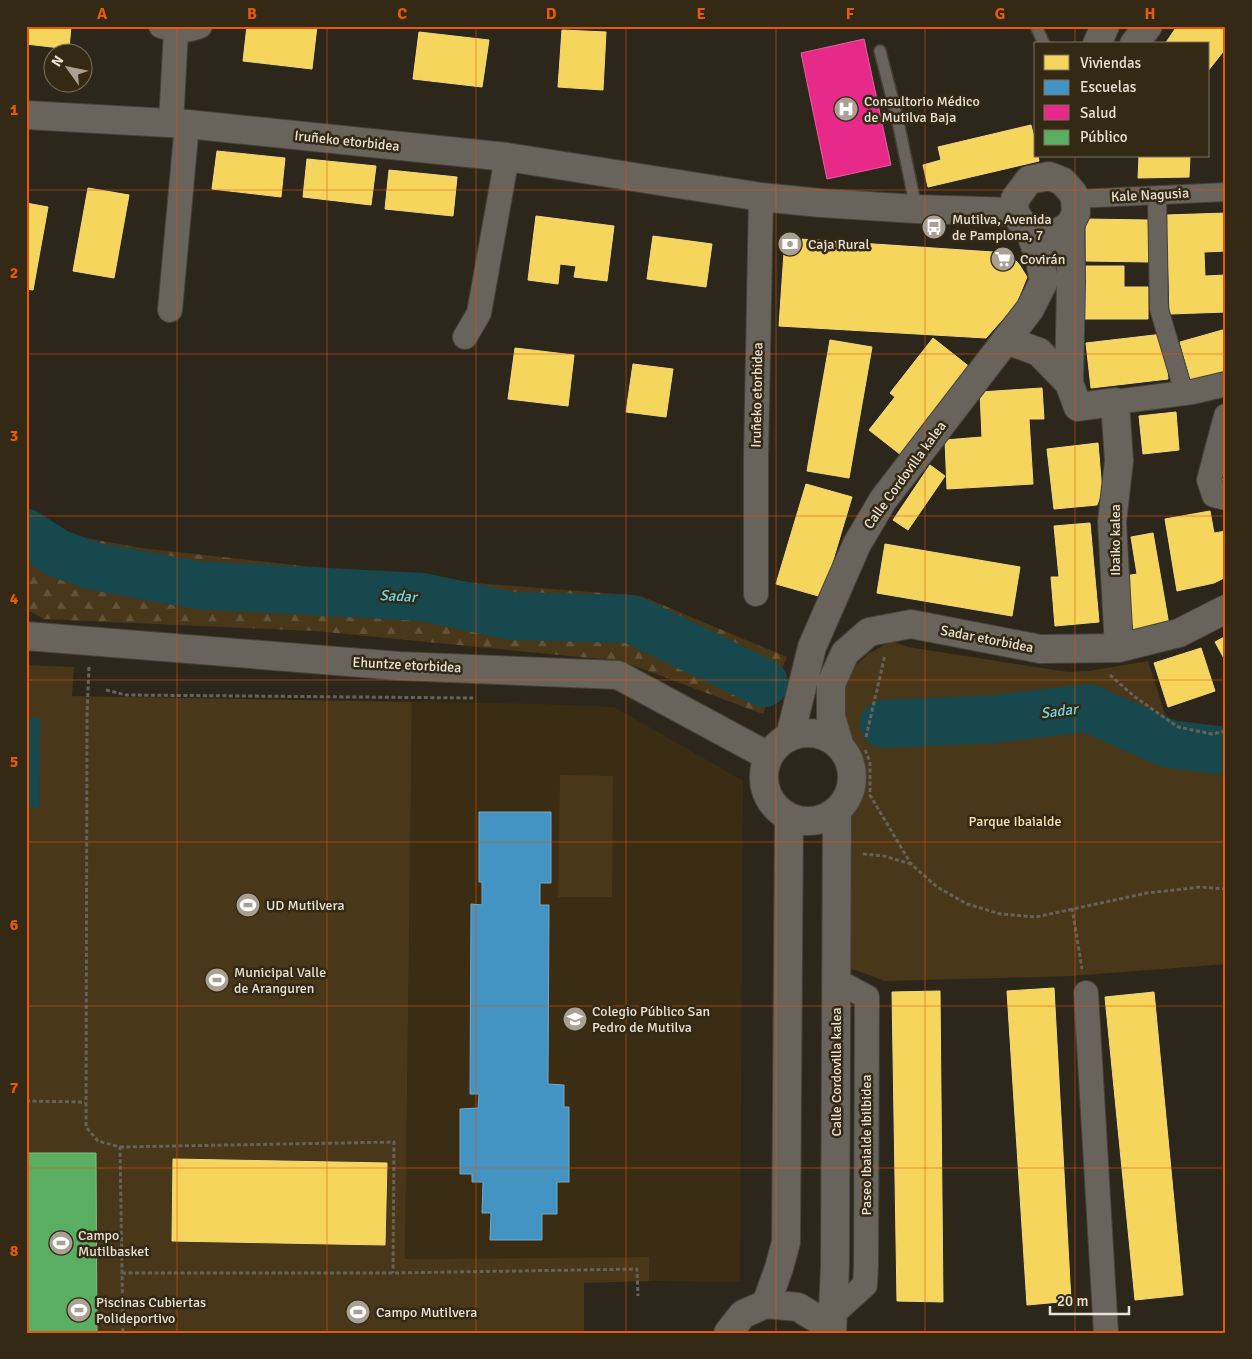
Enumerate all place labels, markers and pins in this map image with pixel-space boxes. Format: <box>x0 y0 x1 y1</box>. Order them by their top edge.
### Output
place label: Consultorio Médico de Mutilva Baja <box>864 93 980 126</box>
hospital icon: Consultorio Médico de Mutilva Baja <box>833 96 859 122</box>
place label: Mutilva, Avenida de Pamplona, 7 <box>952 211 1052 244</box>
bus stop icon: Mutilva, Avenida de Pamplona, 7 <box>921 214 947 240</box>
bank icon: Caja Rural <box>777 231 803 257</box>
place label: Caja Rural <box>808 236 870 253</box>
supermarket icon: Covirán <box>990 246 1016 272</box>
place label: Covirán <box>1020 251 1065 268</box>
sports icon: UD Mutilvera <box>235 892 261 918</box>
place label: UD Mutilvera <box>266 897 345 914</box>
place label: Municipal Valle de Aranguren <box>234 964 326 997</box>
sports icon: Municipal Valle de Aranguren <box>204 967 230 993</box>
place label: Colegio Público San Pedro de Mutilva <box>592 1003 710 1036</box>
school or university icon: Colegio Público San Pedro de Mutilva <box>562 1006 588 1032</box>
place label: Campo Mutilbasket <box>78 1227 149 1260</box>
sports icon: Campo Mutilbasket <box>48 1230 74 1256</box>
place label: Piscinas Cubiertas Polideportivo <box>96 1294 206 1327</box>
sports icon: Piscinas Cubiertas Polideportivo <box>66 1297 92 1323</box>
sports icon: Campo Mutilvera <box>345 1299 371 1325</box>
place label: Campo Mutilvera <box>376 1304 477 1321</box>

